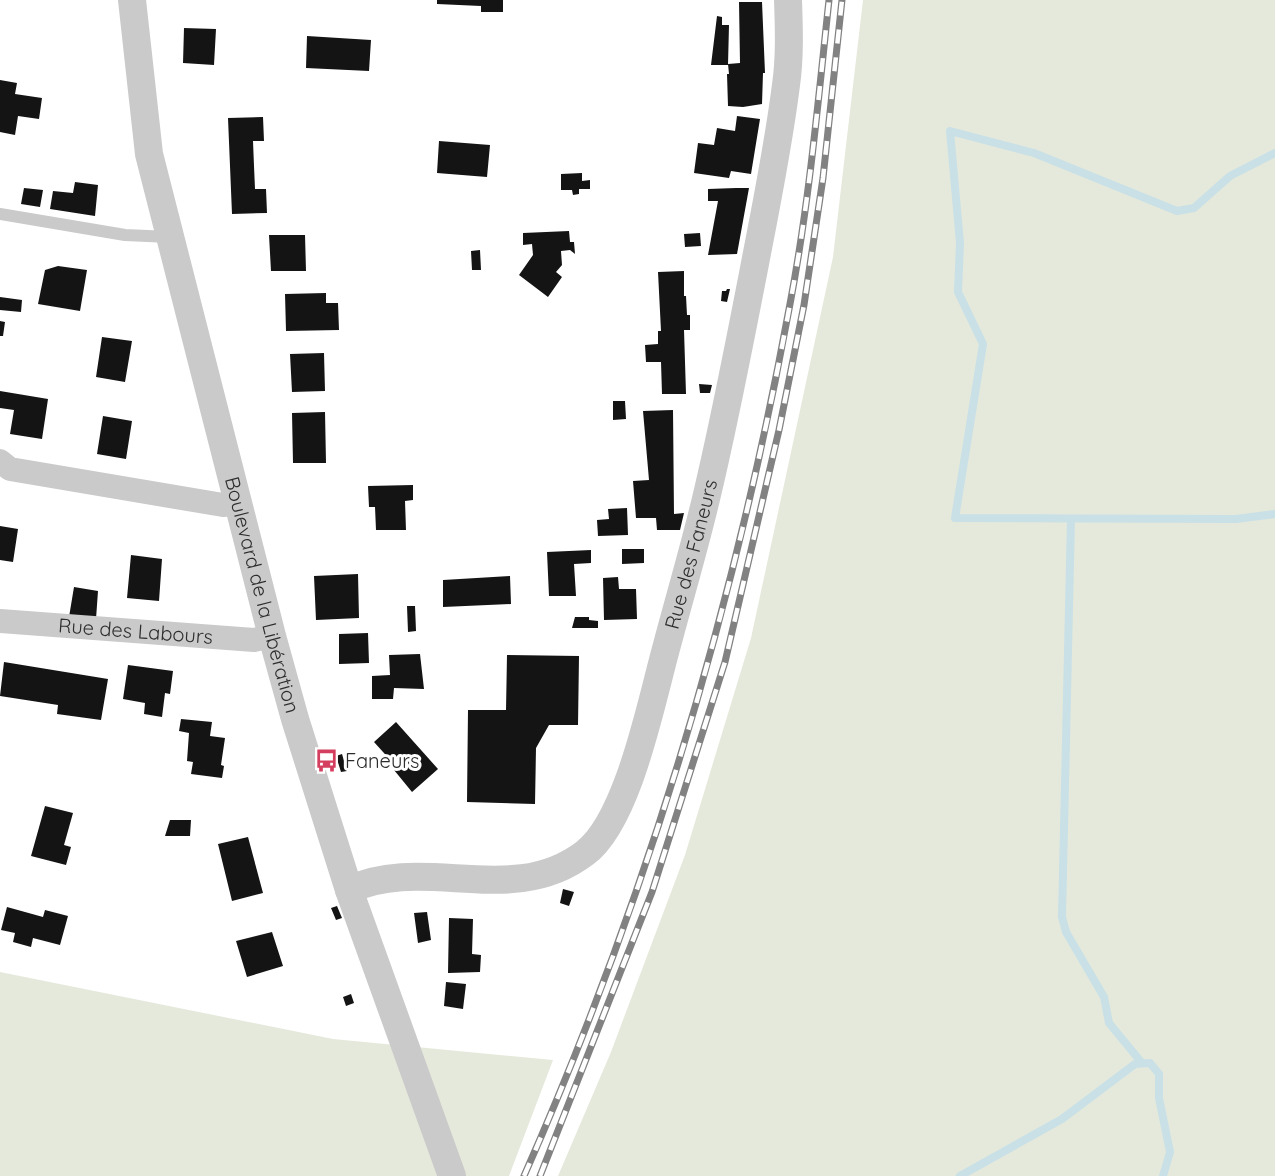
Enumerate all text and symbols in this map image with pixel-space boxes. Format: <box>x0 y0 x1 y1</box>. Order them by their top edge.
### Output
street label: Boulevard de la Libération <box>220 474 306 716</box>
street label: Rue des Faneurs <box>659 477 722 632</box>
street label: Rue des Labours <box>57 612 214 649</box>
bus stop icon: Faneurs <box>314 748 340 774</box>
place label: Faneurs <box>345 748 419 773</box>

